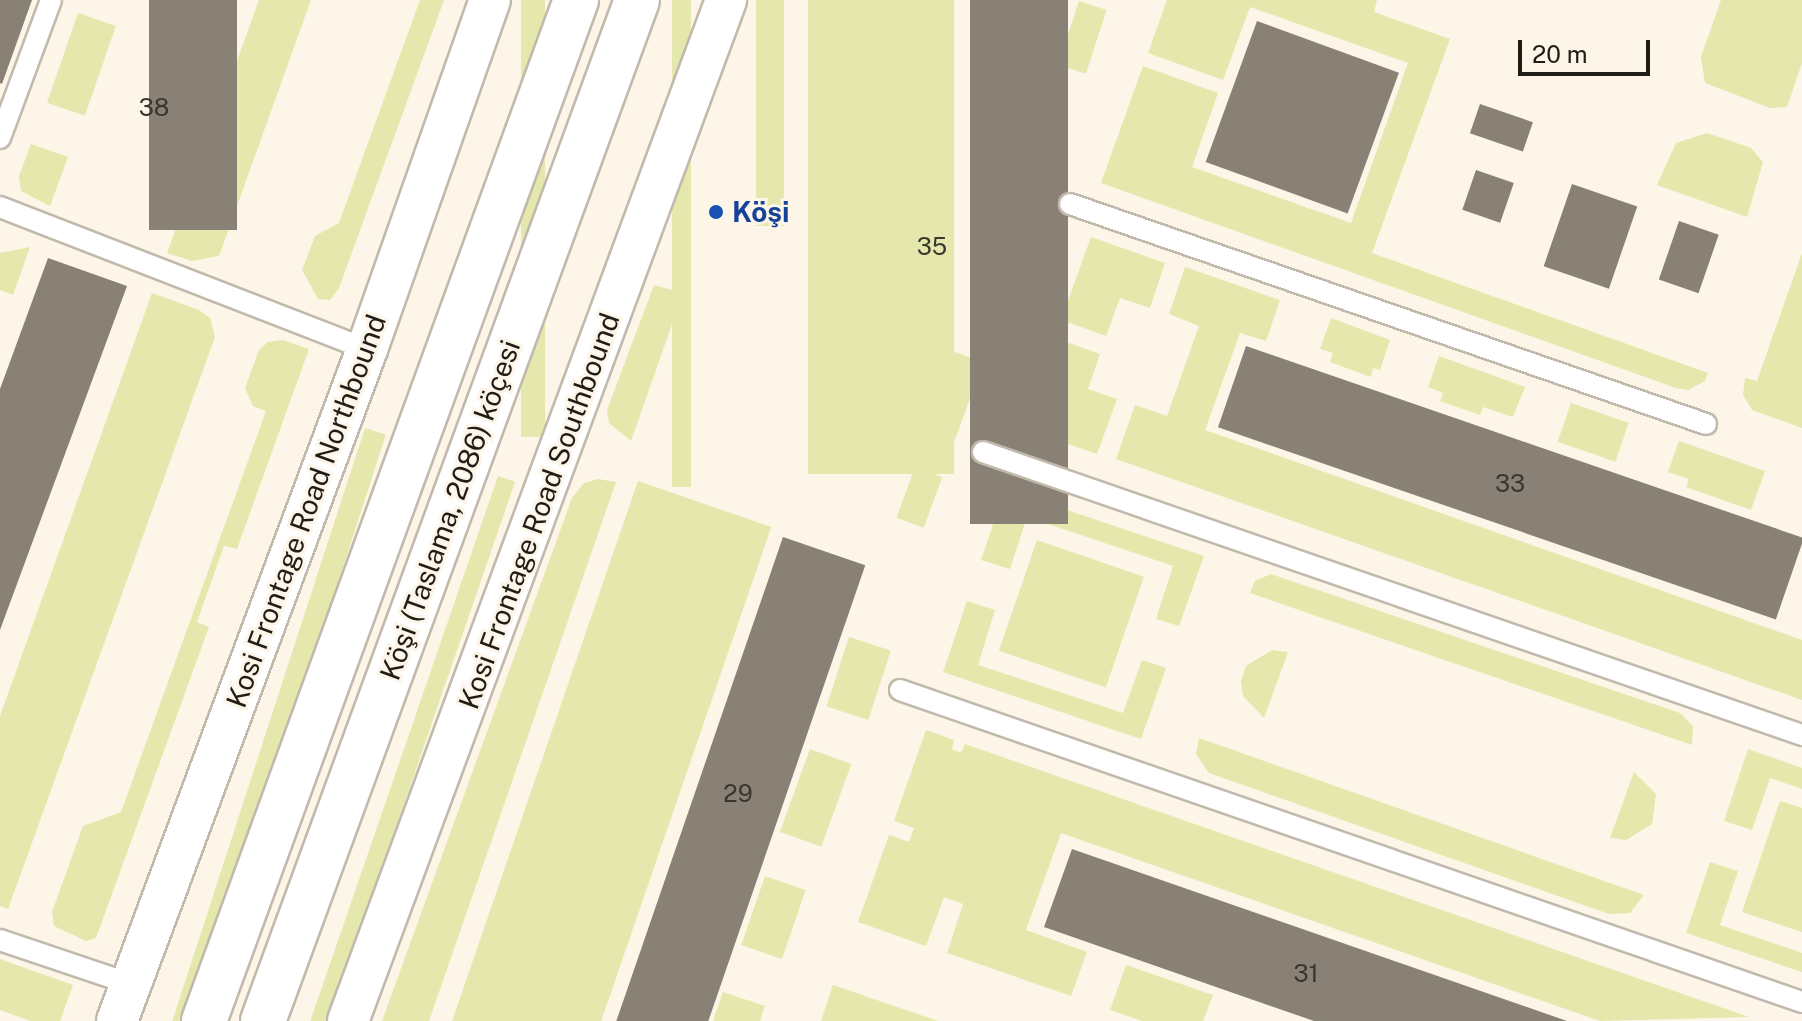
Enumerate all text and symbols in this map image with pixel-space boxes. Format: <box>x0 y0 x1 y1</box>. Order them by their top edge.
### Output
scale bar <box>1522 24 1654 74</box>
text: 20 m <box>1532 40 1588 68</box>
house number: 38 <box>139 94 169 122</box>
place label: Köşi <box>732 195 789 229</box>
marker: Köşi <box>707 203 725 221</box>
house number: 35 <box>917 233 947 261</box>
street label: Kosi Frontage Road Southbound <box>452 308 626 714</box>
street label: Kosi Frontage Road Northbound <box>219 310 393 712</box>
street label: Köşi (Taslama, 2086) köçesi <box>373 335 527 685</box>
house number: 33 <box>1495 470 1525 498</box>
house number: 29 <box>723 780 753 808</box>
house number: 31 <box>1294 960 1318 988</box>

